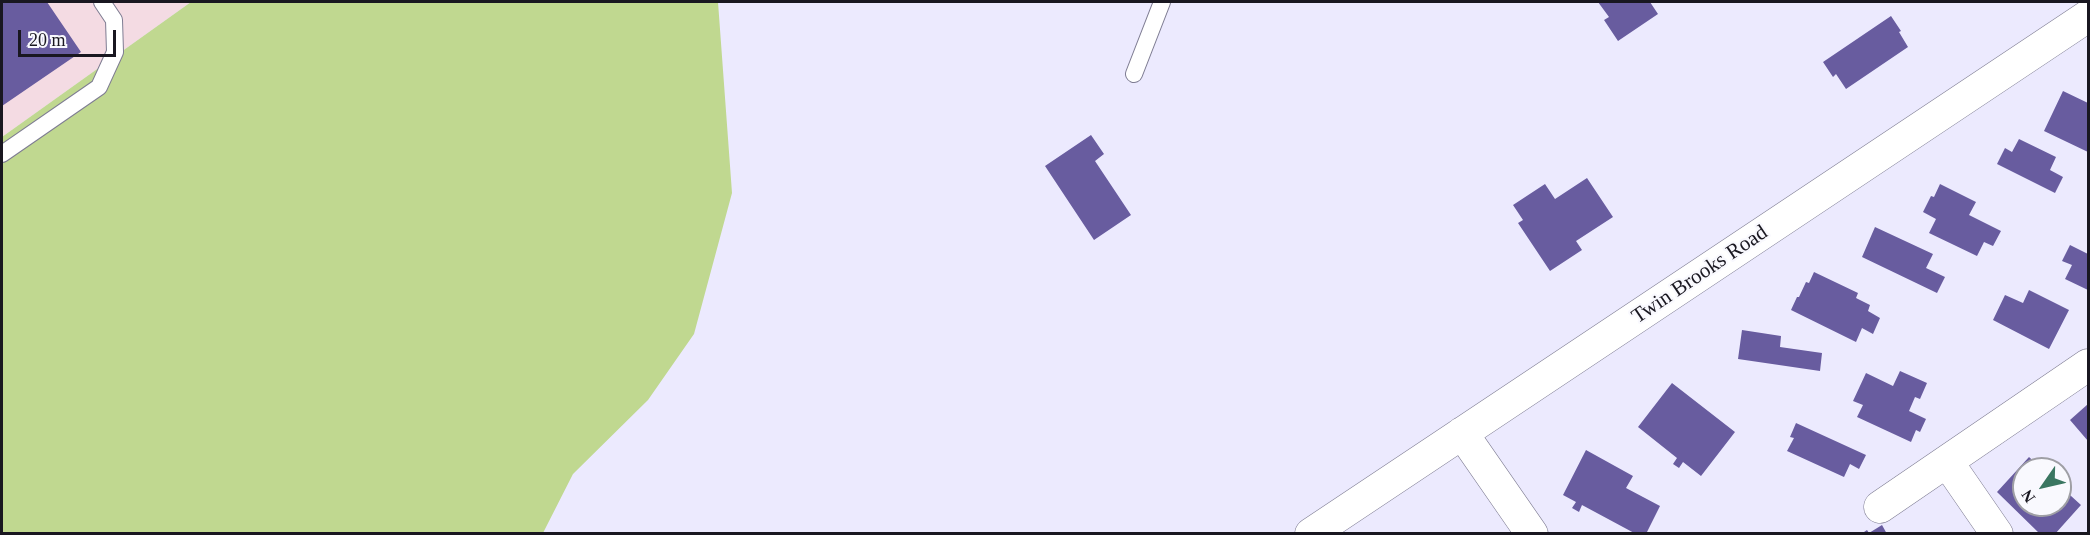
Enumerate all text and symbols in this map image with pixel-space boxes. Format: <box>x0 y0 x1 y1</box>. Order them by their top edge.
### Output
scale bar <box>21 18 118 56</box>
text: 20 m <box>29 30 66 50</box>
street label: Twin Brooks Road <box>1627 220 1773 330</box>
north arrow <box>2012 457 2072 517</box>
text: N <box>2018 487 2039 506</box>

